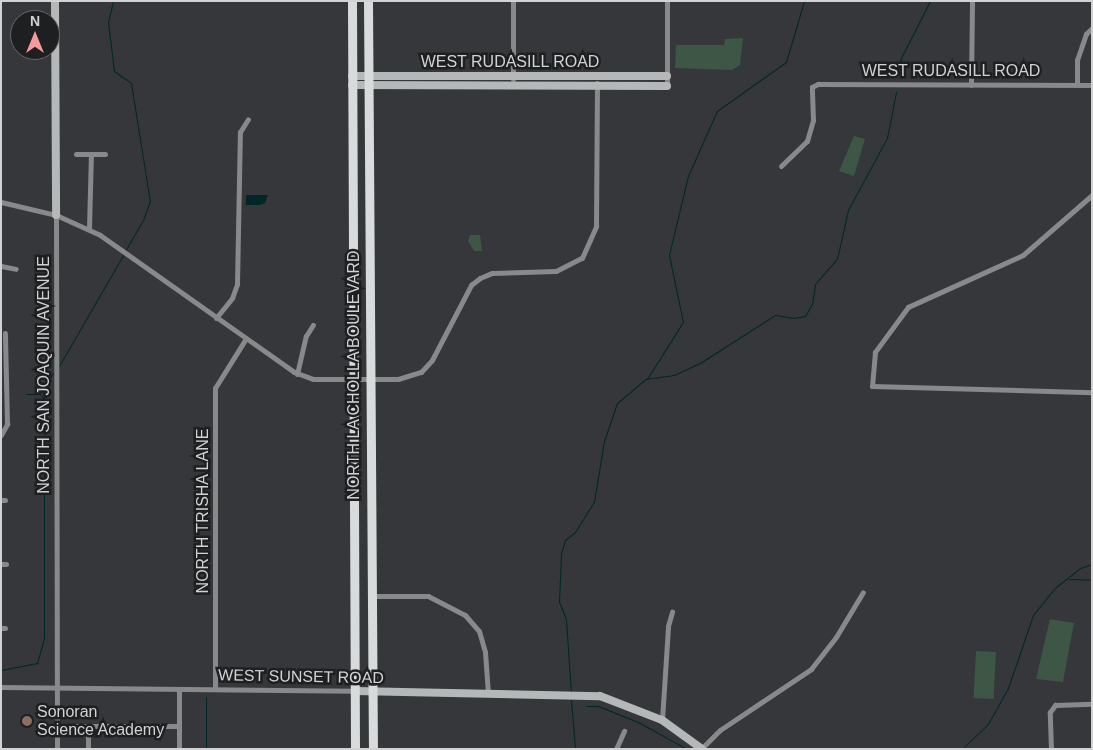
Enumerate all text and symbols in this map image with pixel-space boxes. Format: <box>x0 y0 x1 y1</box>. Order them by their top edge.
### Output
north arrow <box>10 10 60 60</box>
text: N <box>30 13 40 29</box>
street label: WEST RUDASILL ROAD <box>420 52 600 72</box>
street label: WEST RUDASILL ROAD <box>861 61 1041 81</box>
street label: NORTH LA CHOLLA BOULEVARD <box>344 249 364 501</box>
street label: NORTH SAN JOAQUIN AVENUE <box>34 256 54 494</box>
street label: NORTH TRISHA LANE <box>193 428 213 594</box>
street label: WEST SUNSET ROAD <box>218 666 384 688</box>
place label: Sonoran Science Academy <box>37 702 165 740</box>
marker: Sonoran Science Academy <box>21 715 33 727</box>

